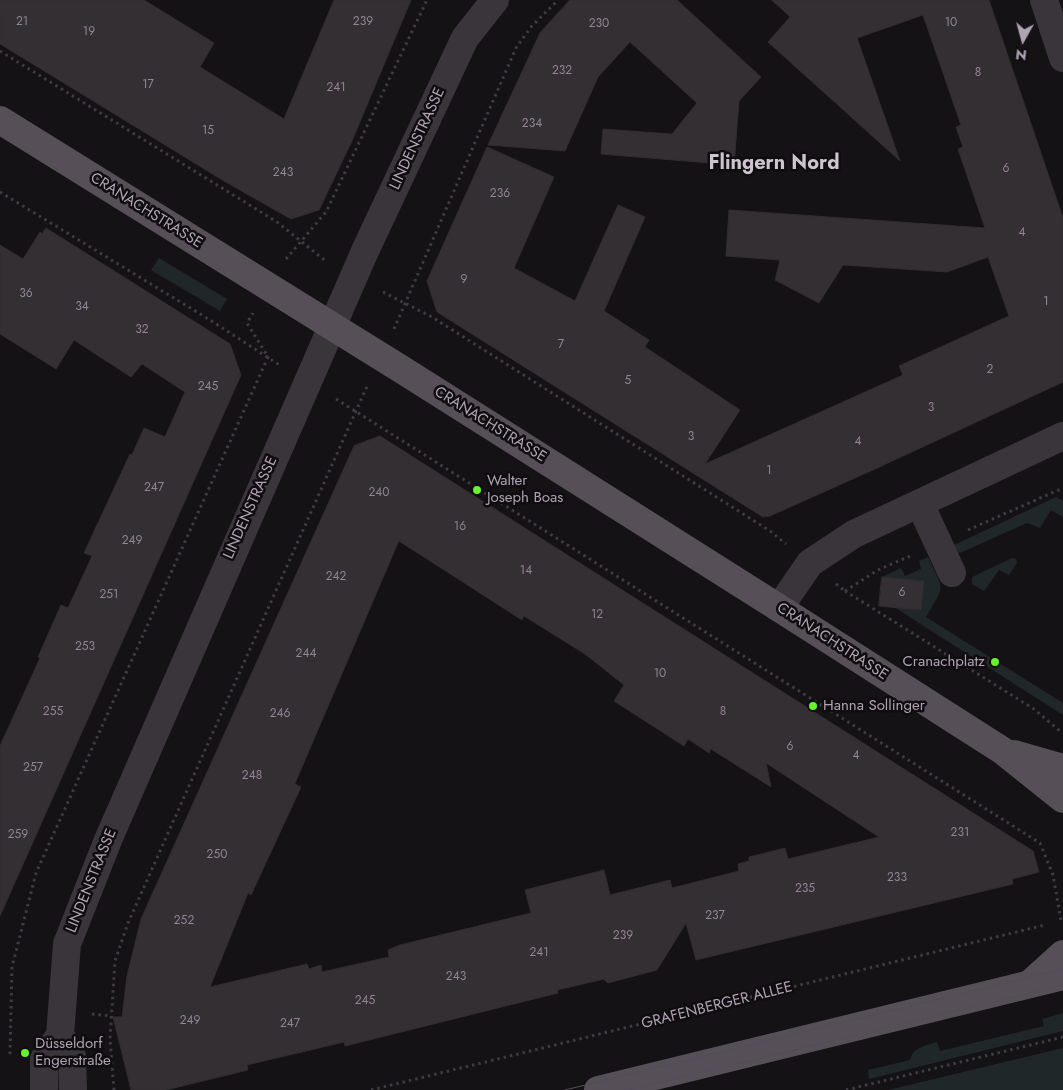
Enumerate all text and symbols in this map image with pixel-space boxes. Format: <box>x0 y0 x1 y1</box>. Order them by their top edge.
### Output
house number: 21 <box>16 15 28 29</box>
house number: 239 <box>353 15 373 29</box>
north arrow <box>998 15 1048 65</box>
house number: 10 <box>945 16 957 30</box>
house number: 230 <box>589 17 609 31</box>
house number: 19 <box>83 25 95 39</box>
text: N <box>1014 44 1028 65</box>
house number: 232 <box>552 64 572 78</box>
house number: 8 <box>975 66 981 80</box>
house number: 17 <box>142 78 154 92</box>
house number: 241 <box>326 81 346 95</box>
street label: LINDENSTRASSE <box>387 85 449 193</box>
house number: 234 <box>522 117 542 131</box>
house number: 15 <box>202 124 214 138</box>
district label: Flingern Nord <box>708 152 840 176</box>
house number: 6 <box>1003 162 1009 176</box>
house number: 243 <box>273 166 293 180</box>
street label: CRANACHSTRASSE <box>87 169 205 253</box>
house number: 236 <box>490 187 510 201</box>
house number: 4 <box>1019 226 1025 240</box>
house number: 9 <box>461 273 467 287</box>
house number: 36 <box>19 287 33 301</box>
house number: 1 <box>1043 295 1049 309</box>
house number: 34 <box>75 300 89 314</box>
house number: 32 <box>135 323 149 337</box>
house number: 7 <box>558 338 564 352</box>
house number: 2 <box>987 363 993 377</box>
house number: 5 <box>625 374 631 388</box>
house number: 245 <box>198 380 218 394</box>
street label: CRANACHSTRASSE <box>431 383 549 467</box>
house number: 3 <box>928 401 934 415</box>
house number: 3 <box>688 430 694 444</box>
house number: 4 <box>855 435 861 449</box>
street label: LINDENSTRASSE <box>220 454 282 562</box>
house number: 1 <box>766 464 772 478</box>
place label: Walter Joseph Boas <box>487 472 563 507</box>
house number: 247 <box>144 481 164 495</box>
marker: Walter Joseph Boas <box>471 484 483 496</box>
house number: 240 <box>368 486 390 500</box>
house number: 16 <box>454 520 466 534</box>
house number: 249 <box>122 534 142 548</box>
house number: 14 <box>520 564 532 578</box>
house number: 242 <box>326 570 346 584</box>
house number: 6 <box>899 586 905 600</box>
house number: 251 <box>100 588 118 602</box>
street label: CRANACHSTRASSE <box>773 599 891 685</box>
house number: 12 <box>591 608 603 622</box>
house number: 253 <box>75 640 95 654</box>
house number: 244 <box>296 647 316 661</box>
place label: Cranachplatz <box>903 653 985 671</box>
marker: Cranachplatz <box>989 656 1001 668</box>
house number: 10 <box>654 667 666 681</box>
place label: Hanna Sollinger <box>823 697 925 715</box>
marker: Hanna Sollinger <box>807 700 819 712</box>
house number: 255 <box>43 705 63 719</box>
house number: 8 <box>720 705 726 719</box>
house number: 246 <box>270 707 290 721</box>
house number: 6 <box>787 740 793 754</box>
house number: 4 <box>853 749 859 763</box>
house number: 257 <box>23 761 43 775</box>
house number: 248 <box>242 769 262 783</box>
street label: LINDENSTRASSE <box>63 826 121 936</box>
house number: 231 <box>951 826 969 840</box>
house number: 259 <box>8 828 28 842</box>
house number: 250 <box>207 848 227 862</box>
house number: 233 <box>887 871 907 885</box>
house number: 235 <box>795 882 815 896</box>
house number: 237 <box>705 909 725 923</box>
house number: 252 <box>174 914 194 928</box>
house number: 239 <box>613 929 633 943</box>
house number: 241 <box>529 946 549 960</box>
house number: 243 <box>446 970 466 984</box>
street label: GRAFENBERGER ALLEE <box>640 979 794 1033</box>
house number: 245 <box>355 994 375 1008</box>
house number: 249 <box>180 1014 200 1028</box>
house number: 247 <box>280 1017 300 1031</box>
place label: Düsseldorf Engerstraße <box>35 1035 111 1070</box>
marker: Düsseldorf Engerstraße <box>19 1047 31 1059</box>

